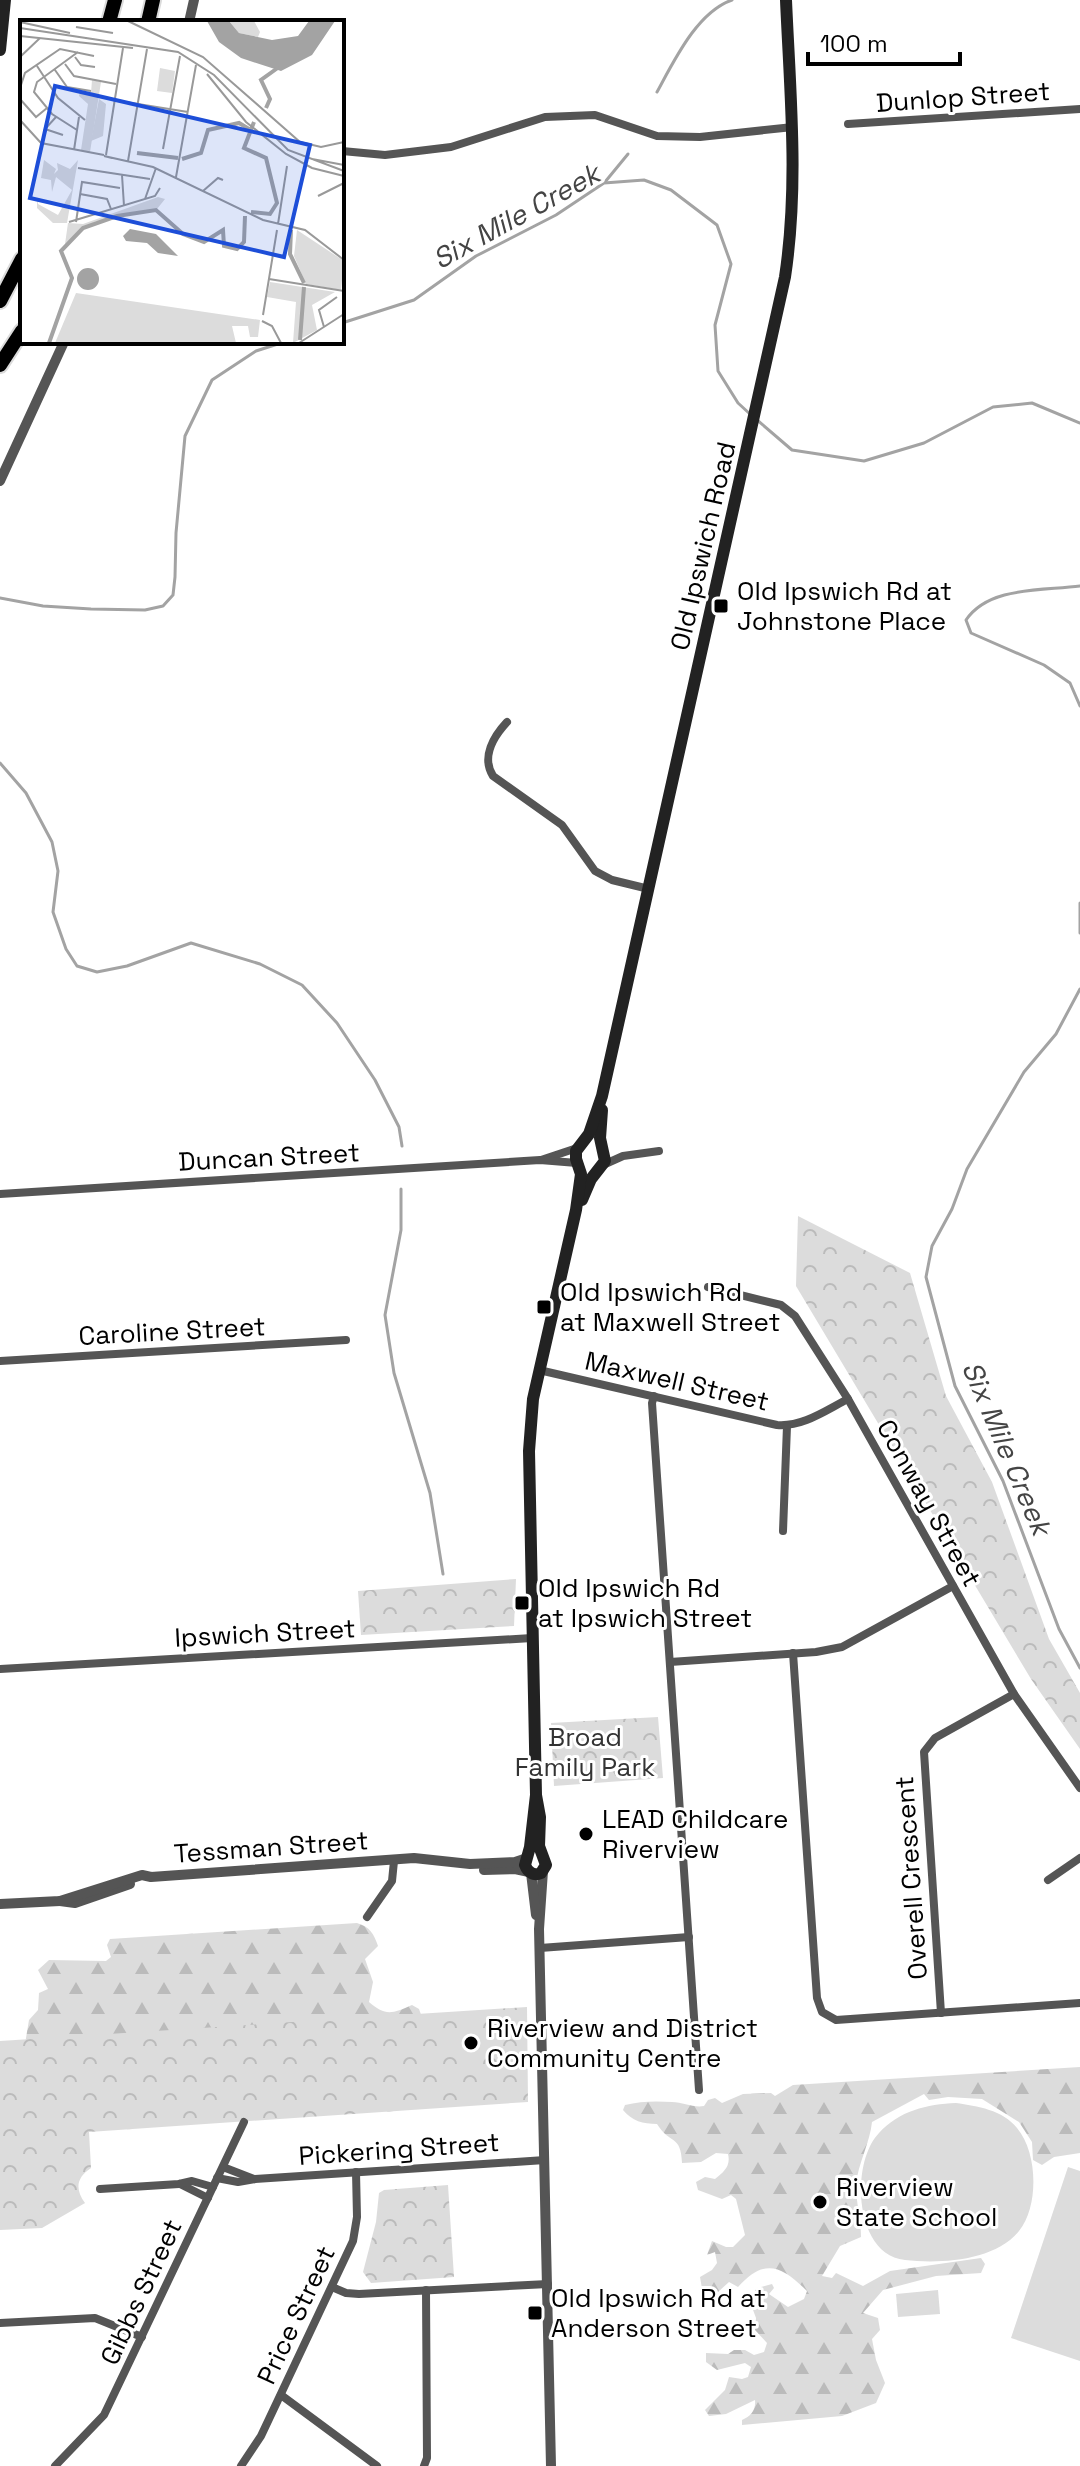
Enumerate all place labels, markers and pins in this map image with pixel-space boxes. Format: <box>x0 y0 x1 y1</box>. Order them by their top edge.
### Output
place label: Old Ipswich Rd at Johnstone Place <box>737 574 952 638</box>
marker: Old Ipswich Rd at Johnstone Place <box>712 597 730 615</box>
place label: Old Ipswich Rd at Maxwell Street <box>560 1275 780 1339</box>
marker: Old Ipswich Rd at Maxwell Street <box>535 1298 553 1316</box>
place label: Old Ipswich Rd at Ipswich Street <box>538 1571 752 1635</box>
marker: Old Ipswich Rd at Ipswich Street <box>513 1594 531 1612</box>
place label: LEAD Childcare Riverview <box>602 1802 788 1866</box>
marker: LEAD Childcare Riverview <box>577 1825 595 1843</box>
place label: Riverview and District Community Centre <box>487 2011 758 2075</box>
marker: Riverview and District Community Centre <box>462 2034 480 2052</box>
place label: Riverview State School <box>836 2170 997 2234</box>
marker: Riverview State School <box>811 2193 829 2211</box>
place label: Old Ipswich Rd at Anderson Street <box>551 2281 766 2345</box>
marker: Old Ipswich Rd at Anderson Street <box>526 2304 544 2322</box>

